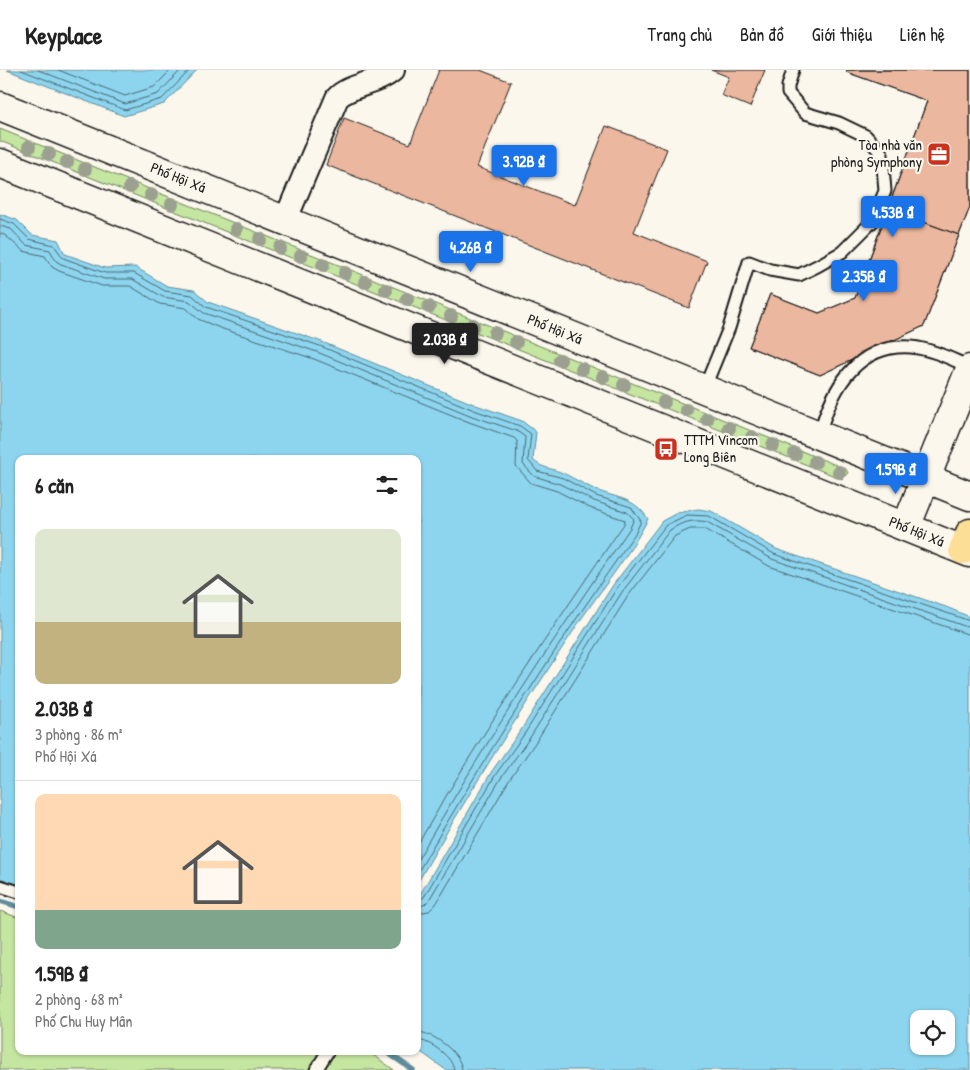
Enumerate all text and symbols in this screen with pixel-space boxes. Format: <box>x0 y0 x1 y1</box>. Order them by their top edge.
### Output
text: Keyplace <box>25 19 102 51</box>
text: Trang chủ <box>648 22 712 47</box>
text: Bản đồ <box>740 22 784 47</box>
text: Giới thiệu <box>812 22 872 47</box>
text: Liên hệ <box>900 22 945 47</box>
place label: Tòa nhà văn phòng Symphony <box>831 134 922 172</box>
office icon: Tòa nhà văn phòng Symphony <box>926 141 952 167</box>
pin: 3.92B ₫ <box>478 144 570 187</box>
text: 3.92B ₫ <box>503 150 545 172</box>
street label: Phố Hội Xá <box>148 157 209 198</box>
pin: 4.53B ₫ <box>847 196 939 238</box>
text: 4.53B ₫ <box>872 201 914 223</box>
pin: 4.26B ₫ <box>425 230 517 273</box>
text: 4.26B ₫ <box>450 236 492 258</box>
pin: 2.35B ₫ <box>818 260 910 302</box>
text: 2.35B ₫ <box>842 265 886 287</box>
street label: Phố Hội Xá <box>524 308 586 349</box>
pin: 2.03B ₫ <box>399 322 491 365</box>
text: 2.03B ₫ <box>423 328 467 350</box>
place label: TTTM Vincom Long Biên <box>684 429 758 467</box>
bus stop icon: TTTM Vincom Long Biên <box>653 436 679 462</box>
pin: 1.59B ₫ <box>850 452 942 495</box>
text: 1.59B ₫ <box>876 458 916 480</box>
text: 6 căn <box>35 471 74 500</box>
icon: filters <box>373 471 401 499</box>
street label: Phố Hội Xá <box>886 511 948 552</box>
icon: home <box>173 561 263 651</box>
text: 2.03B ₫ <box>35 694 93 723</box>
text: 3 phòng · 86 m² <box>35 723 122 745</box>
text: Phố Hội Xá <box>35 745 97 767</box>
icon: home <box>173 827 263 917</box>
text: 1.59B ₫ <box>35 959 88 988</box>
text: 2 phòng · 68 m² <box>35 988 123 1010</box>
text: Phố Chu Huy Mân <box>35 1010 132 1032</box>
map controls <box>910 1010 955 1055</box>
button: locate <box>910 1010 955 1055</box>

